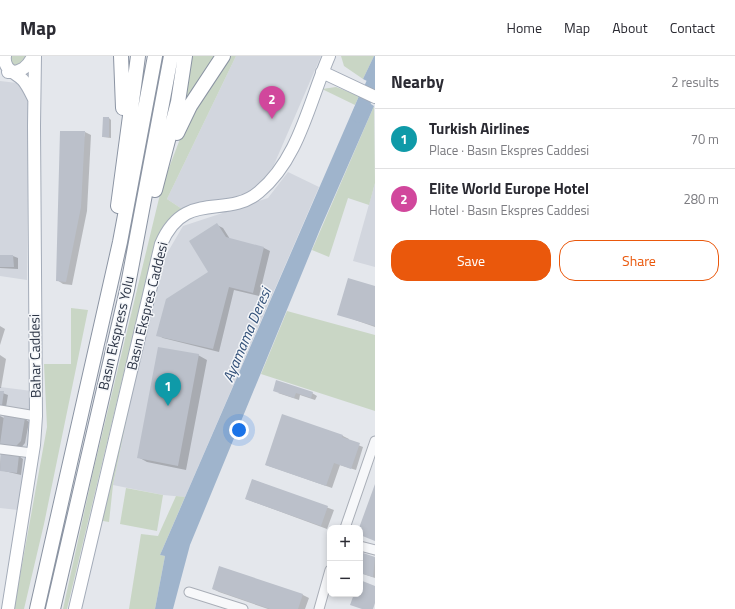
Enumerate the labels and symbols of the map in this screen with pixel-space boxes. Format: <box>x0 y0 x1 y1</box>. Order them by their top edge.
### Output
pin: 2 <box>259 86 285 119</box>
street label: Basın Ekspres Caddesi <box>120 239 173 372</box>
street label: Basın Ekspress Yolu <box>92 274 139 392</box>
water label: Ayamama Deresi <box>216 282 278 386</box>
street label: Bahar Caddesi <box>23 314 46 398</box>
pin: 1 <box>155 373 181 406</box>
your location <box>229 420 249 440</box>

